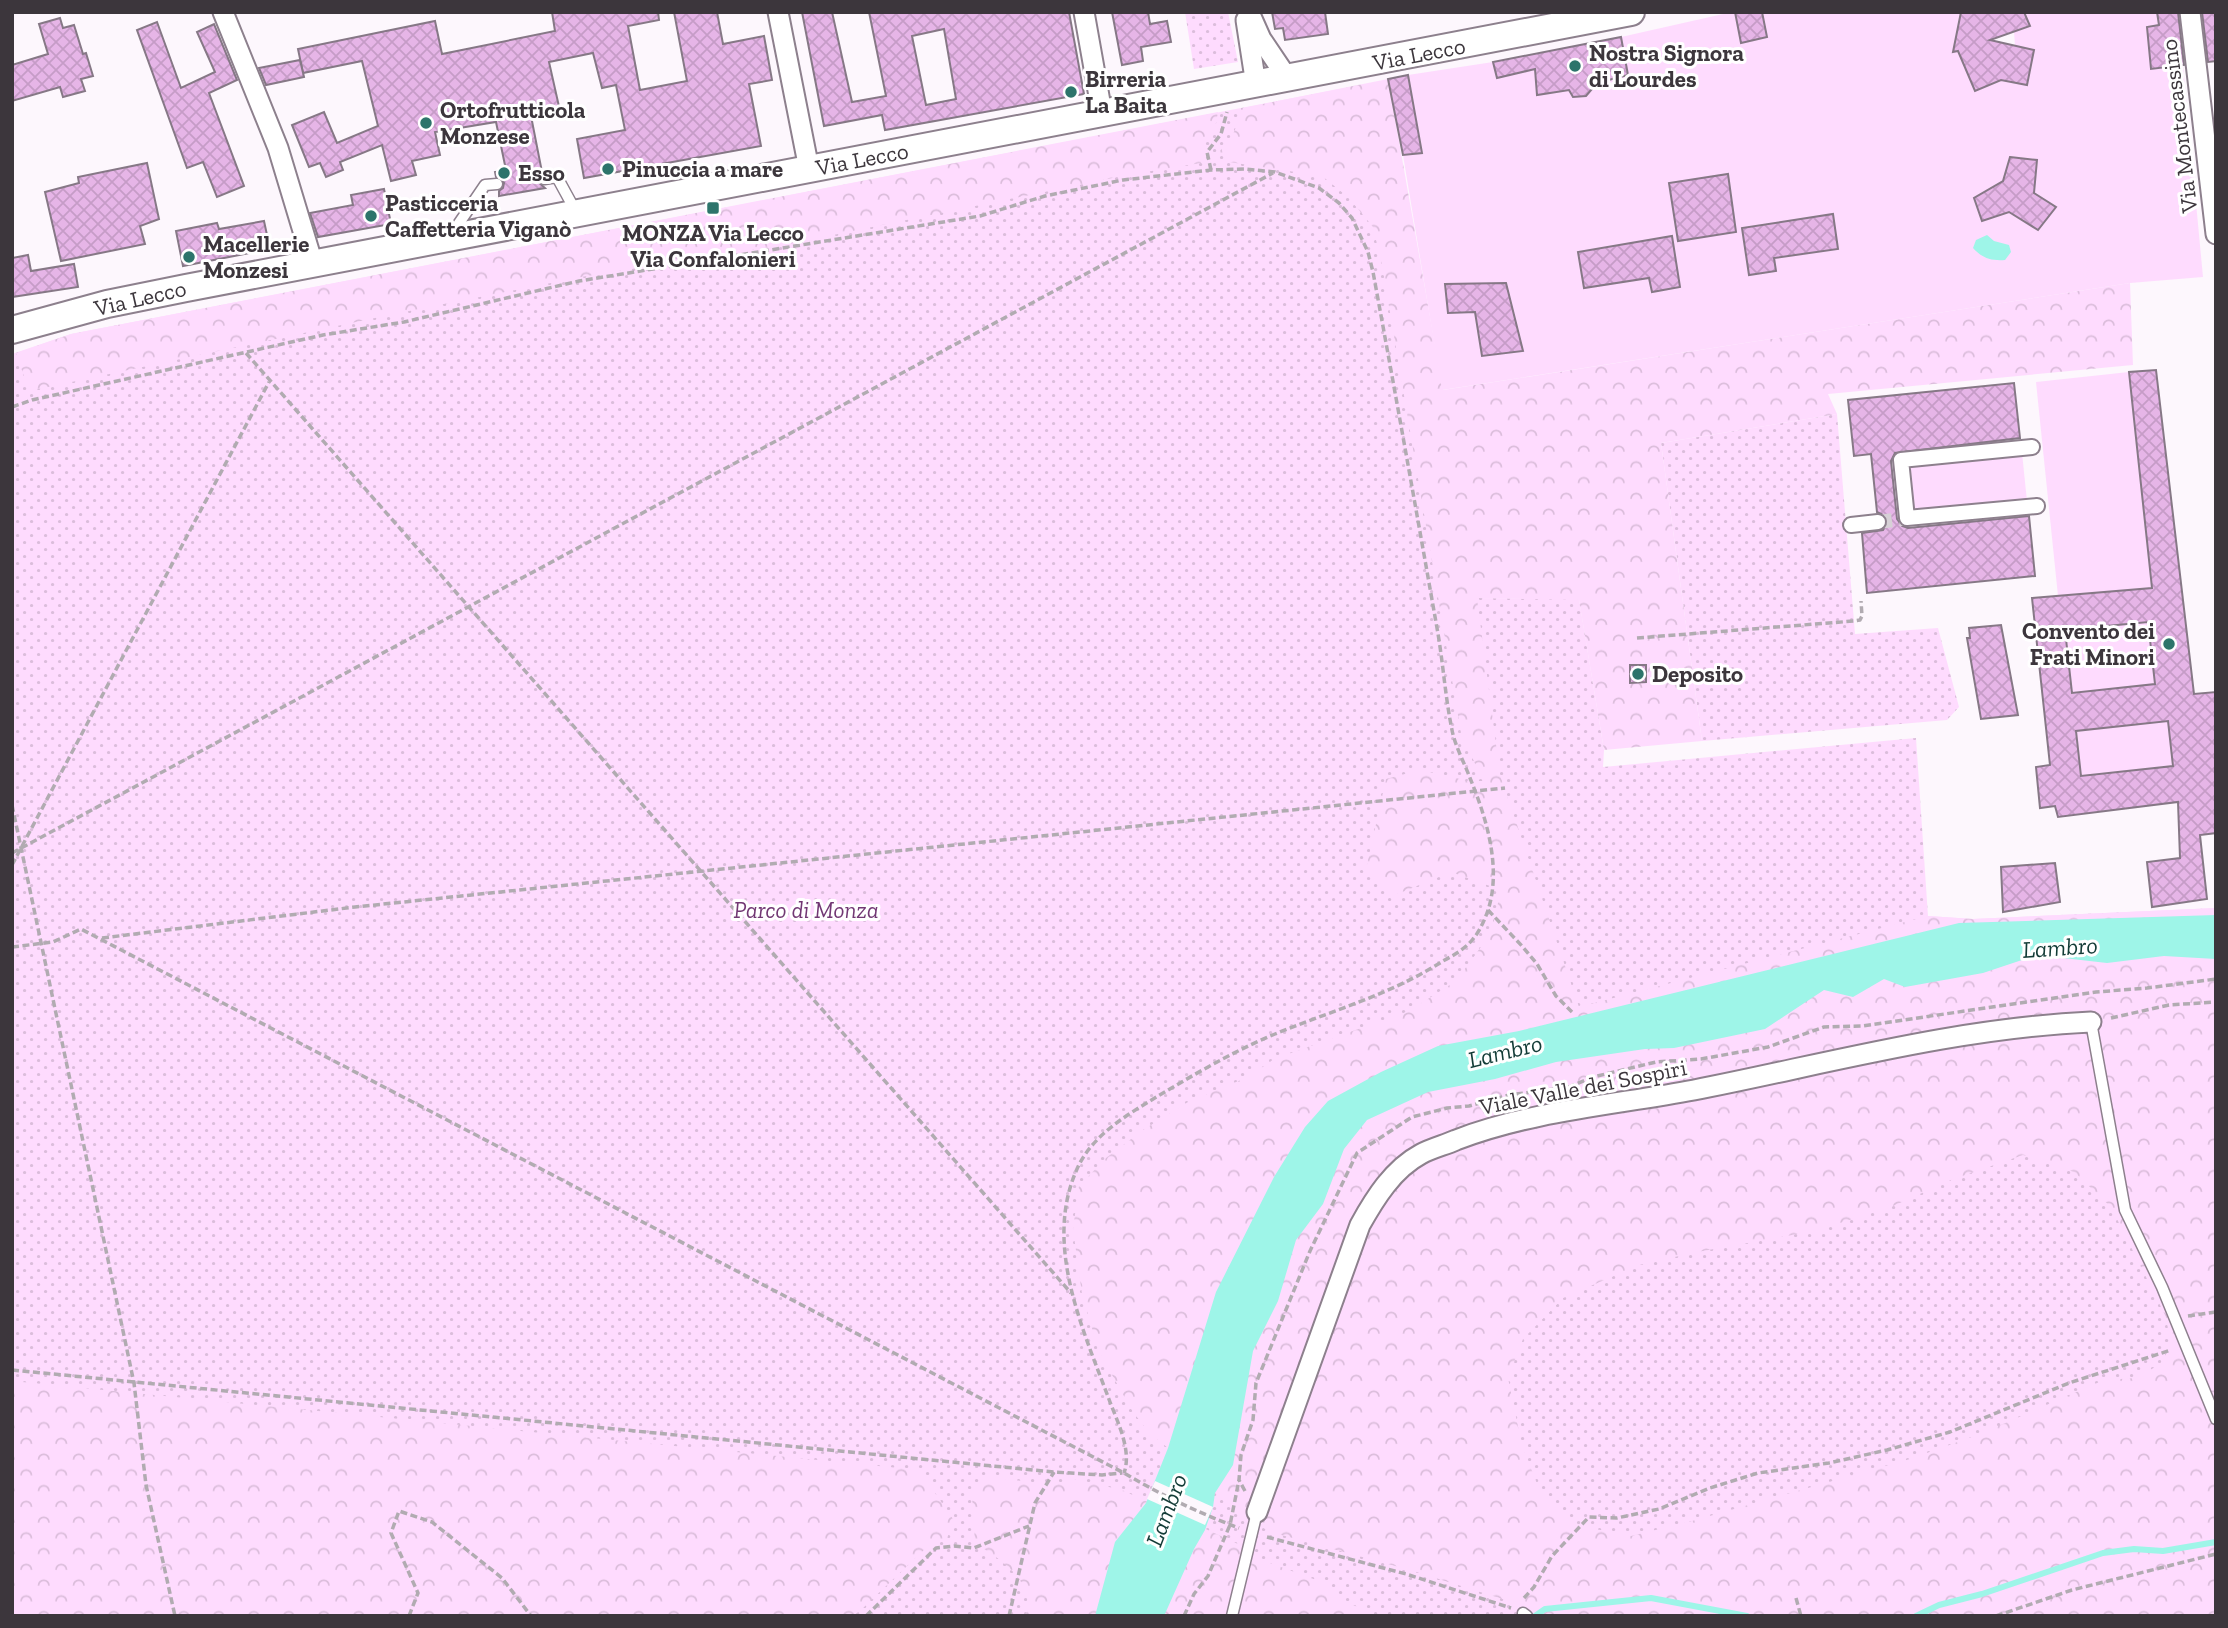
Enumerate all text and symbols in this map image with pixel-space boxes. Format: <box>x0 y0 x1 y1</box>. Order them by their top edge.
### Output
street label: Via Lecco <box>1369 31 1468 77</box>
street label: Via Montecassino <box>2154 38 2204 215</box>
place label: Nostra Signora di Lourdes <box>1589 39 1744 93</box>
marker: Nostra Signora di Lourdes <box>1567 58 1583 74</box>
place label: Birreria La Baita <box>1085 65 1168 119</box>
marker: Birreria La Baita <box>1063 84 1079 100</box>
place label: Ortofrutticola Monzese <box>440 96 586 150</box>
marker: Ortofrutticola Monzese <box>418 115 434 131</box>
street label: Via Lecco <box>812 136 911 182</box>
place label: Pinuccia a mare <box>622 155 783 183</box>
place label: Esso <box>518 159 565 187</box>
marker: Pinuccia a mare <box>600 161 616 177</box>
marker: Esso <box>496 165 512 181</box>
place label: Pasticceria Caffetteria Viganò <box>385 189 571 243</box>
marker: MONZA Via Lecco Via Confalonieri <box>705 200 721 216</box>
marker: Pasticceria Caffetteria Viganò <box>363 208 379 224</box>
place label: MONZA Via Lecco Via Confalonieri <box>622 219 804 273</box>
place label: Macellerie Monzesi <box>203 230 309 284</box>
marker: Macellerie Monzesi <box>181 249 197 265</box>
street label: Via Lecco <box>90 274 189 322</box>
place label: Convento dei Frati Minori <box>2022 617 2155 671</box>
marker: Convento dei Frati Minori <box>2161 636 2177 652</box>
place label: Deposito <box>1652 660 1743 688</box>
marker: Deposito <box>1630 666 1646 682</box>
park label: Parco di Monza <box>734 896 879 924</box>
water label: Lambro <box>2021 930 2099 964</box>
water label: Lambro <box>1465 1028 1545 1074</box>
street label: Viale Valle dei Sospiri <box>1476 1053 1689 1121</box>
water label: Lambro <box>1139 1470 1193 1550</box>

